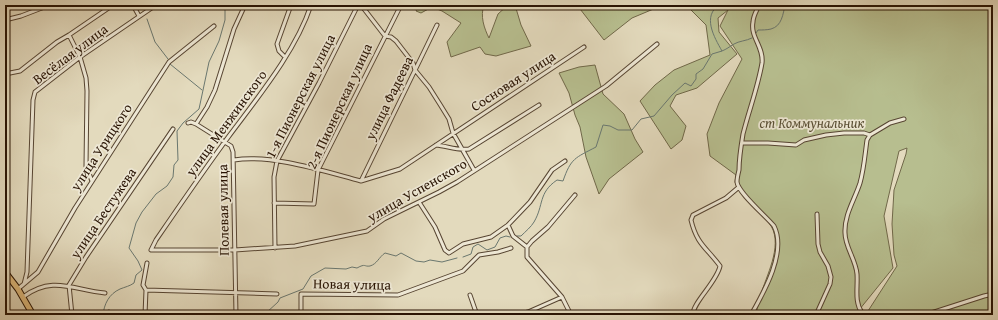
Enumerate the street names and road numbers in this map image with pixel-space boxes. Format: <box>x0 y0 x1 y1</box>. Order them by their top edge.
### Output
street label: Весёлая улица <box>28 19 112 89</box>
street label: 1-я Пионерская улица <box>260 30 340 161</box>
street label: 2-я Пионерская улица <box>301 40 377 172</box>
street label: Сосновая улица <box>467 46 560 116</box>
street label: улица Фадеева <box>360 52 418 144</box>
street label: улица Менжинского <box>180 66 271 181</box>
street label: улица Урицкого <box>65 99 137 196</box>
street label: улица Успенского <box>363 153 470 227</box>
street label: улица Бестужева <box>65 163 141 263</box>
street label: Полевая улица <box>212 164 234 256</box>
street label: Новая улица <box>313 273 391 295</box>

